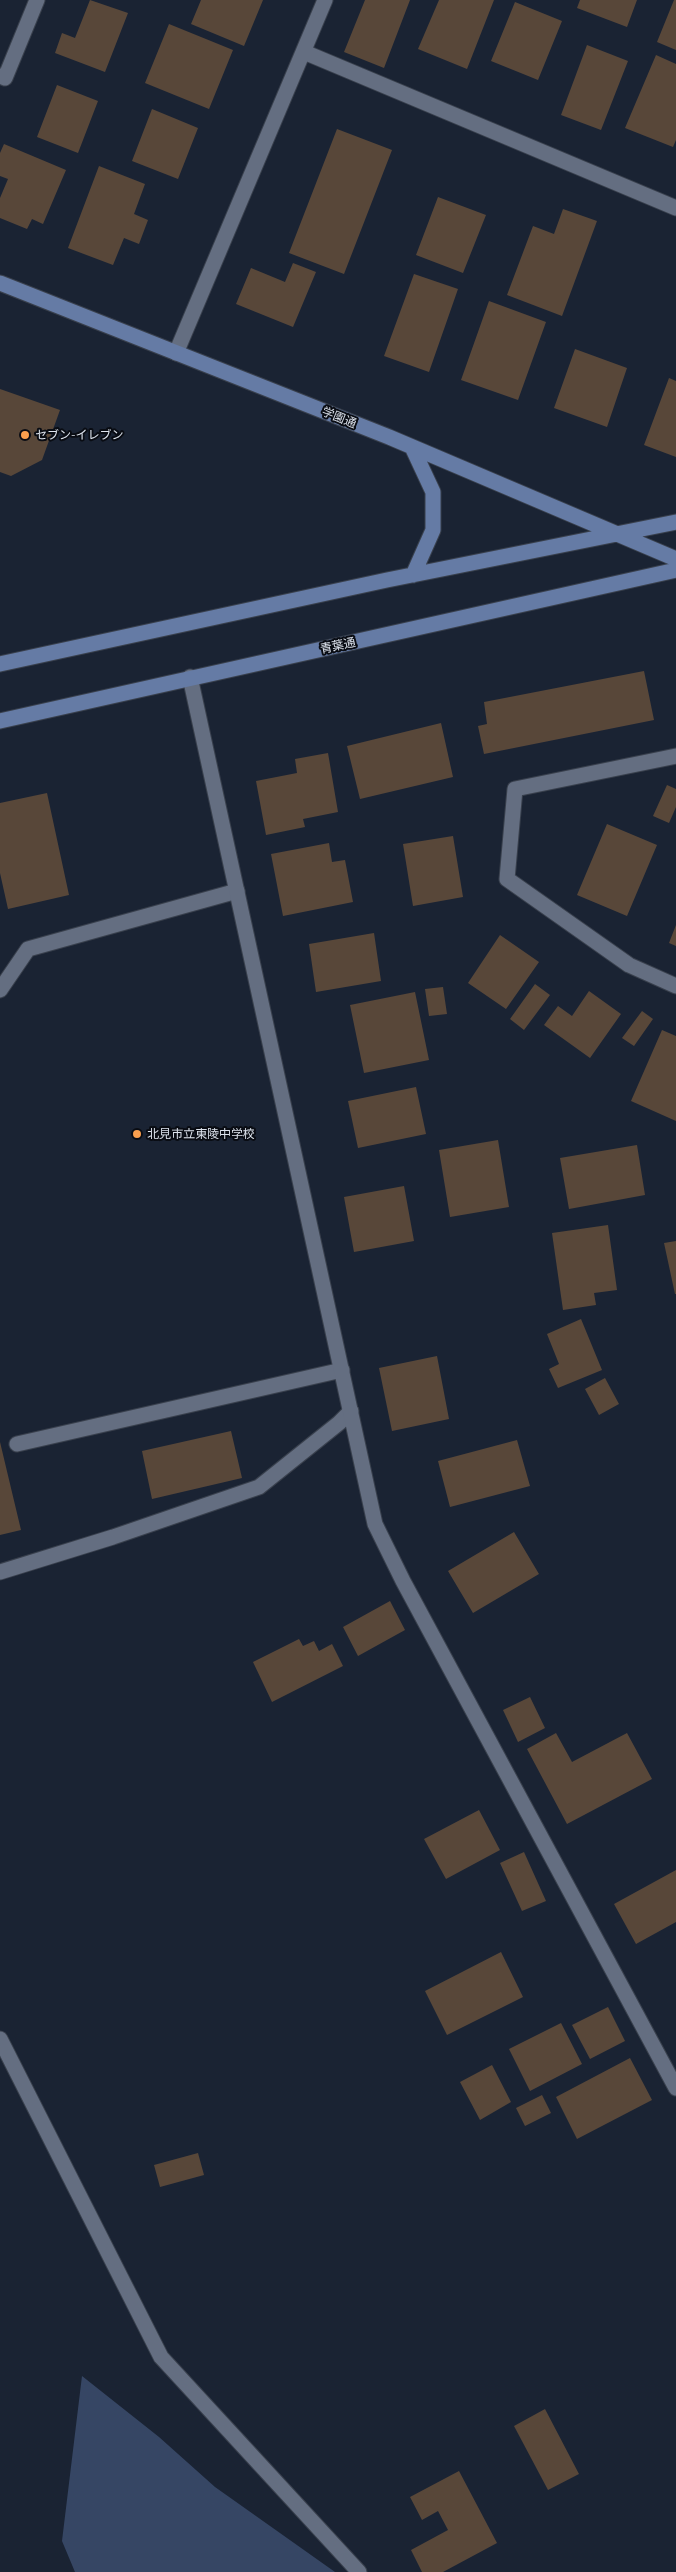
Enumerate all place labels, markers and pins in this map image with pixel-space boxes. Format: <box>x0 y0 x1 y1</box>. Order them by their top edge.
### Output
place label: セブン-イレブン <box>35 428 124 442</box>
marker: セブン-イレブン <box>19 429 31 441</box>
place label: 北見市立東陵中学校 <box>147 1127 255 1141</box>
marker: 北見市立東陵中学校 <box>131 1128 143 1140</box>

